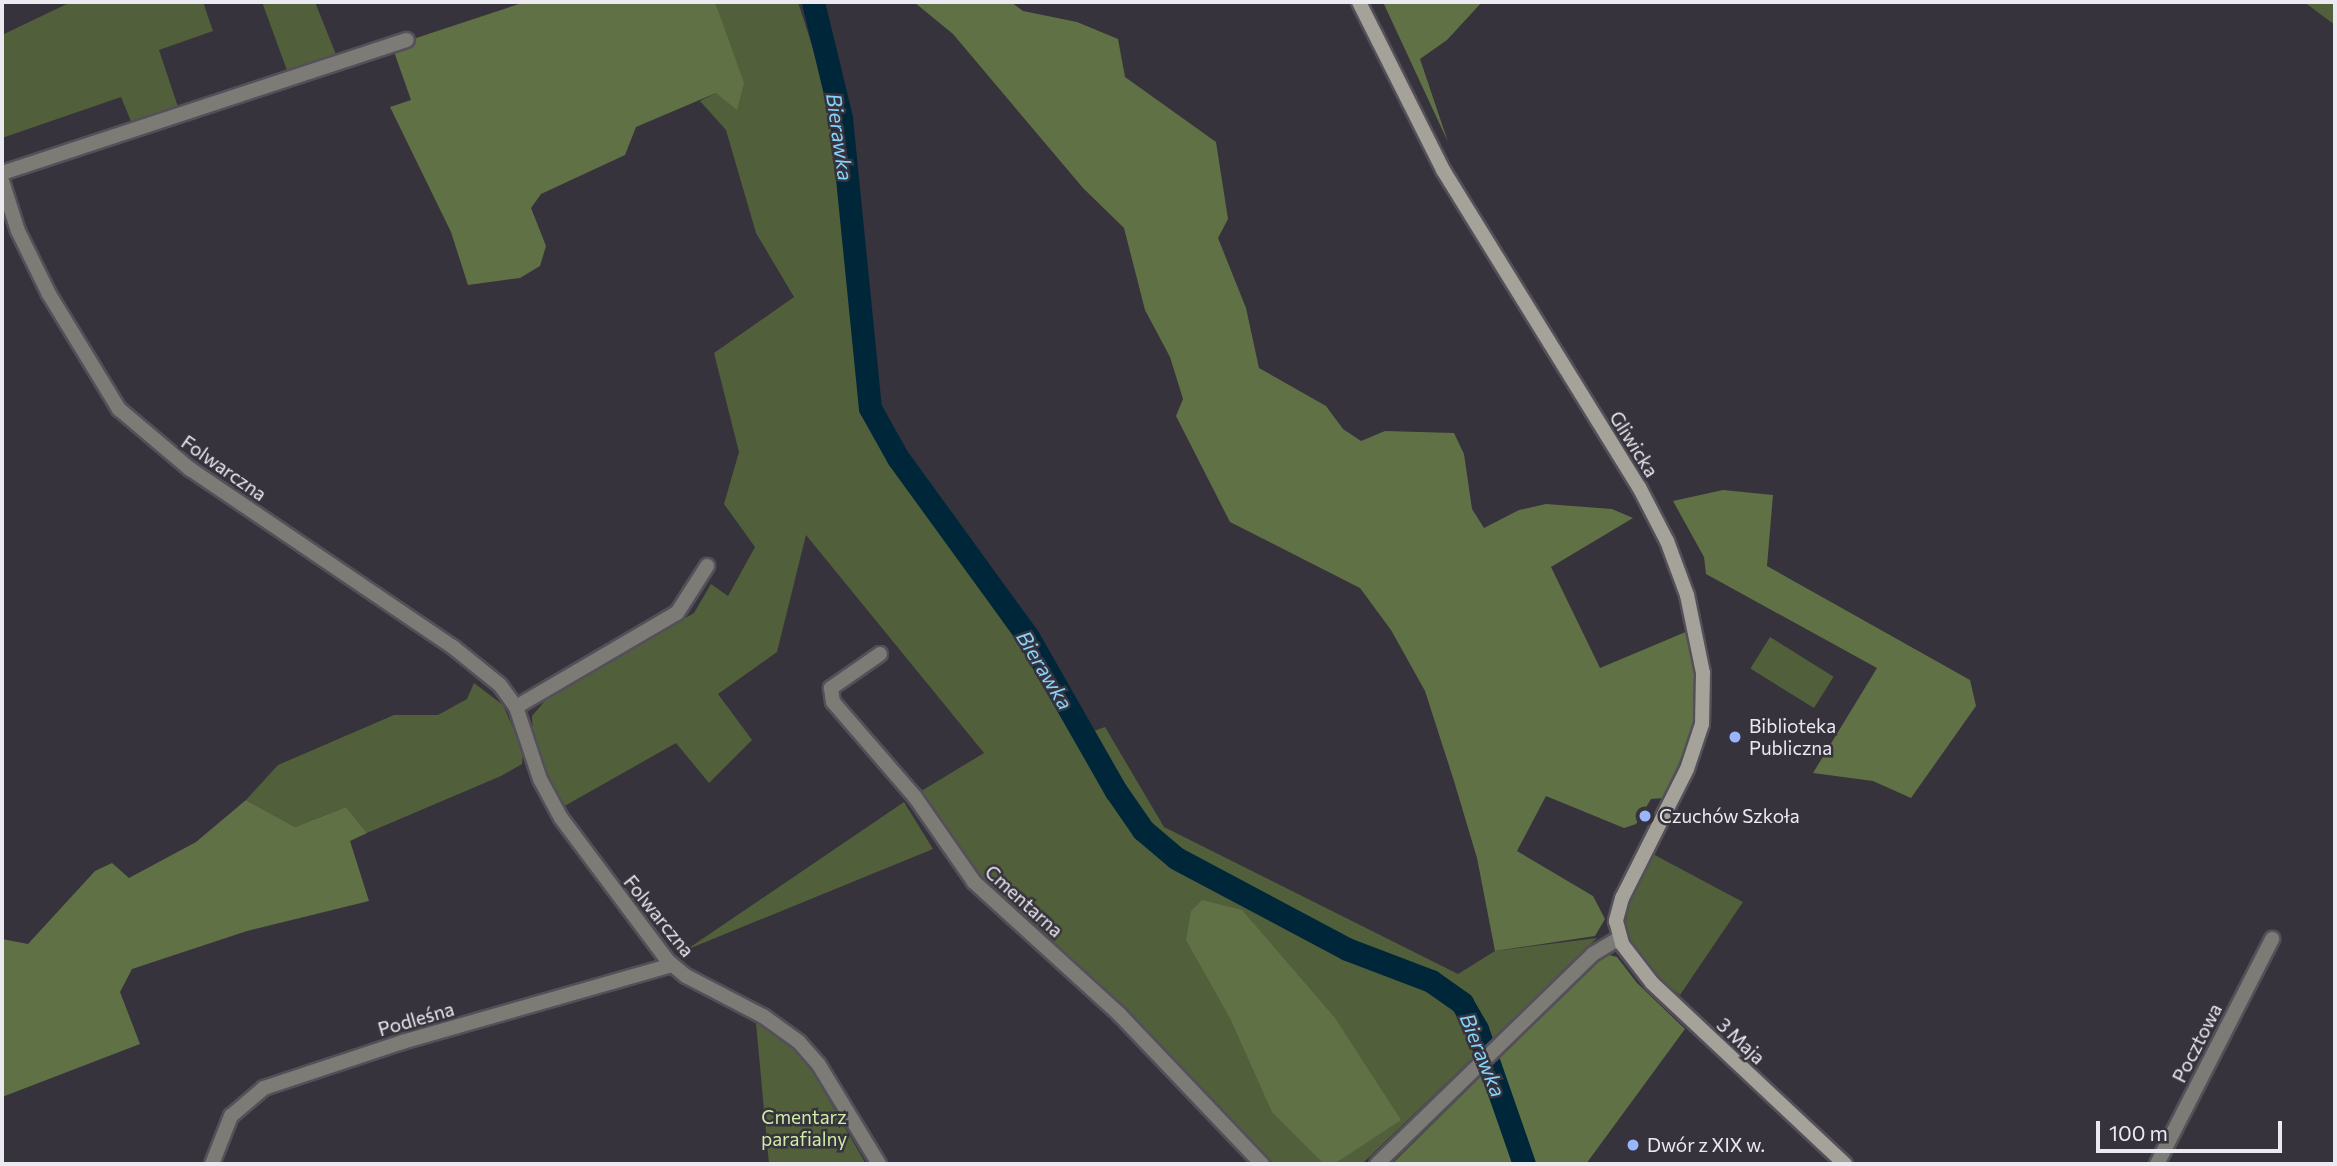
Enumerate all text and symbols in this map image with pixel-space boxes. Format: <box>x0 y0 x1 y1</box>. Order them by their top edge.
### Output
water label: Bierawka <box>821 92 859 182</box>
street label: Gliwicka <box>1605 407 1663 481</box>
street label: Folwarczna <box>177 430 271 506</box>
water label: Bierawka <box>1012 626 1078 714</box>
place label: Biblioteka Publiczna <box>1749 715 1836 759</box>
marker: Biblioteka Publiczna <box>1727 729 1743 745</box>
place label: Czuchów Szkoła <box>1659 805 1800 827</box>
marker: Czuchów Szkoła <box>1637 808 1653 824</box>
street label: Cmentarna <box>980 860 1068 942</box>
street label: Folwarczna <box>619 871 699 961</box>
street label: Podleśna <box>375 997 457 1041</box>
street label: Pocztowa <box>2167 1000 2227 1086</box>
water label: Bierawka <box>1455 1010 1511 1100</box>
street label: 3 Maja <box>1712 1013 1770 1069</box>
park label: Cmentarz parafialny <box>761 1106 847 1150</box>
scale bar <box>2099 1106 2284 1150</box>
text: 100 m <box>2109 1120 2168 1145</box>
place label: Dwór z XIX w. <box>1647 1134 1765 1156</box>
marker: Dwór z XIX w. <box>1625 1137 1641 1153</box>

